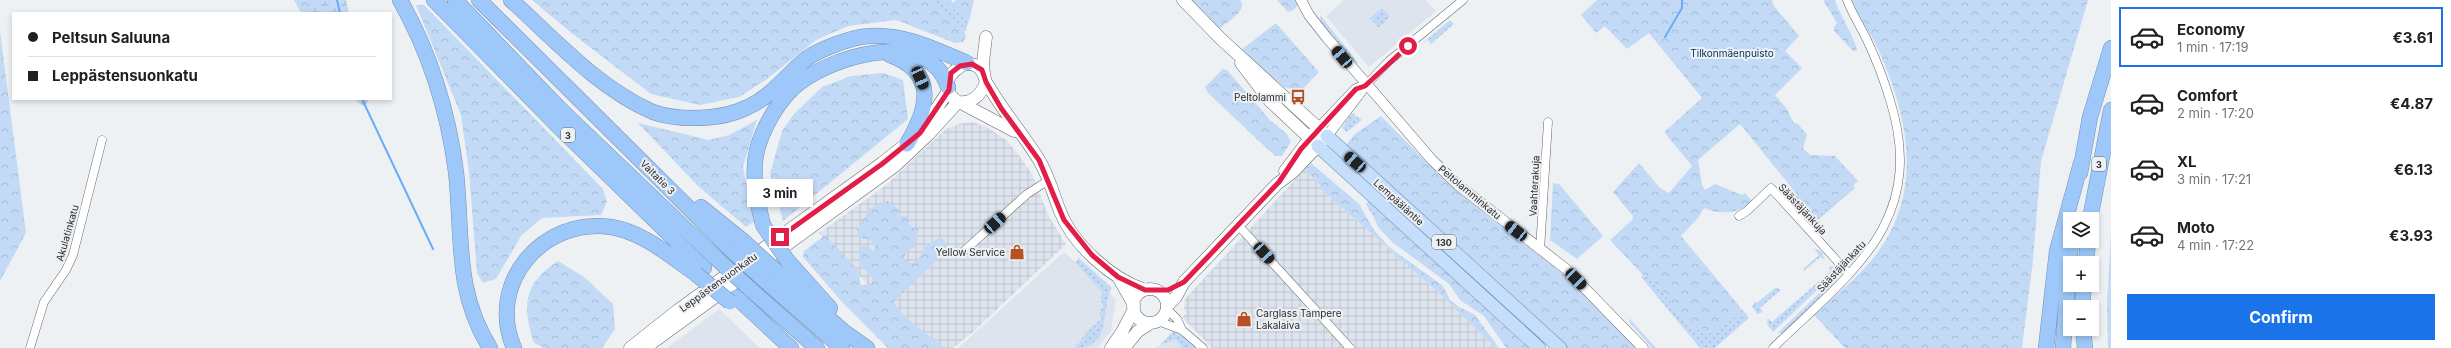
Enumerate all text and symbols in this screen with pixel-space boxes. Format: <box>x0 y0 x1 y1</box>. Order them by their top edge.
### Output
icon: car <box>2129 19 2165 55</box>
text: Economy <box>2177 20 2245 39</box>
text: Peltsun Saluuna <box>52 28 170 47</box>
text: €3.61 <box>2393 28 2433 47</box>
route start <box>1399 37 1417 55</box>
text: 1 min · 17:19 <box>2177 39 2249 55</box>
car <box>1330 44 1354 70</box>
park label: Tilkonmäenpuisto <box>1690 47 1774 59</box>
car <box>910 65 930 91</box>
text: Leppästensuonkatu <box>52 66 198 85</box>
icon: car <box>2129 85 2165 121</box>
text: Comfort <box>2177 86 2238 105</box>
bus stop icon: Peltolammi <box>1289 88 1307 106</box>
place label: Peltolammi <box>1234 91 1286 103</box>
text: €4.87 <box>2390 94 2433 113</box>
text: 2 min · 17:20 <box>2177 105 2254 121</box>
road number: 3 <box>561 128 575 142</box>
car <box>1342 150 1368 174</box>
icon: car <box>2129 151 2165 187</box>
text: XL <box>2177 152 2197 171</box>
street label: Vaahterakuja <box>1526 155 1542 217</box>
street label: Valtatie 3 <box>638 157 678 197</box>
road number: 3 <box>2092 157 2106 171</box>
text: €6.13 <box>2394 160 2433 179</box>
street label: Peltolamminkatu <box>1436 162 1504 222</box>
text: 3 min · 17:21 <box>2177 171 2251 187</box>
street label: Lempääläntie <box>1372 176 1427 228</box>
callout: 3 min <box>747 179 813 207</box>
street label: Säästäjänkuja <box>1776 181 1830 237</box>
text: 3 min <box>763 185 797 201</box>
street label: Akulatinkatu <box>53 203 81 263</box>
car <box>982 211 1008 235</box>
map controls <box>2063 212 2099 336</box>
button: layers <box>2063 212 2099 248</box>
icon: car <box>2129 217 2165 253</box>
text: Moto <box>2177 218 2215 237</box>
car <box>1503 219 1529 243</box>
text: €3.93 <box>2389 226 2433 245</box>
route end <box>771 228 789 246</box>
road number: 130 <box>1432 235 1456 249</box>
text: 4 min · 17:22 <box>2177 237 2254 253</box>
street label: Säästäjänkatu <box>1814 238 1868 294</box>
car <box>1252 240 1276 266</box>
shop icon: Yellow Service <box>1008 243 1026 261</box>
place label: Yellow Service <box>936 246 1005 258</box>
street label: Leppästensuonkatu <box>677 250 759 314</box>
button: + <box>2063 256 2099 292</box>
car <box>1563 266 1589 292</box>
button: Confirm <box>2127 294 2435 340</box>
button: − <box>2063 300 2099 336</box>
place label: Carglass Tampere Lakalaiva <box>1256 307 1342 331</box>
shop icon: Carglass Tampere Lakalaiva <box>1235 310 1253 328</box>

